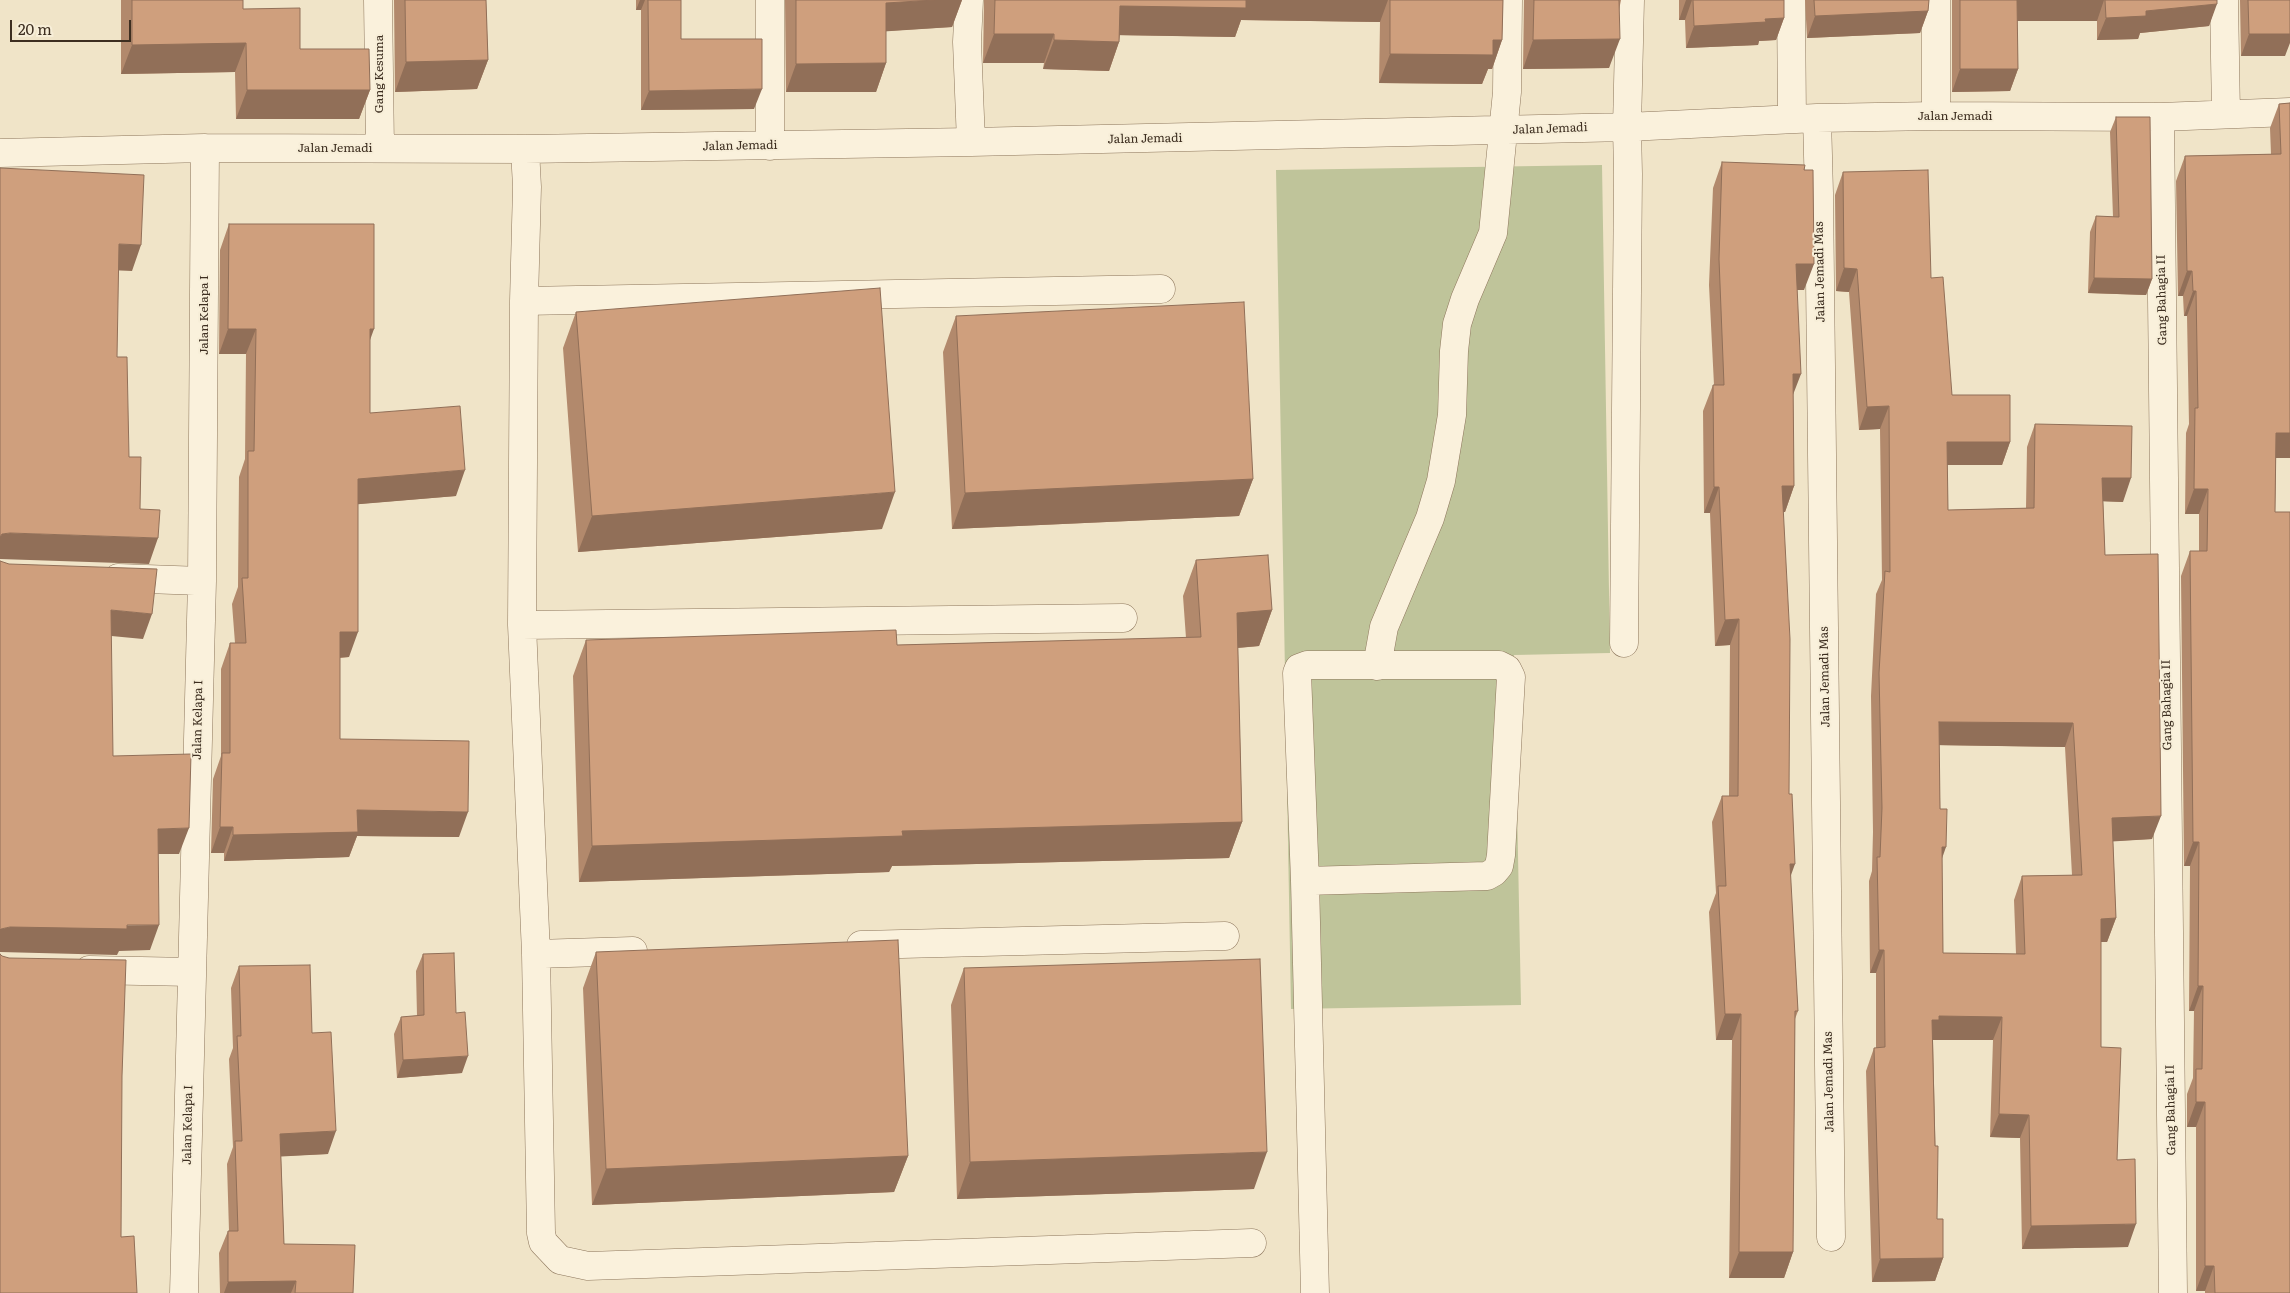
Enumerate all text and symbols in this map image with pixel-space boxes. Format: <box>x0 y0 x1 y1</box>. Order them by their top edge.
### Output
scale bar <box>12 10 134 42</box>
text: 20 m <box>18 17 52 40</box>
street label: Gang Kesuma <box>372 35 386 113</box>
street label: Jalan Jemadi <box>1917 109 1993 123</box>
street label: Jalan Jemadi <box>1512 120 1588 138</box>
street label: Jalan Jemadi <box>1107 131 1183 147</box>
street label: Jalan Jemadi <box>702 138 778 154</box>
street label: Jalan Jemadi <box>297 141 373 155</box>
street label: Jalan Jemadi Mas <box>1812 221 1828 323</box>
street label: Gang Bahagia II <box>2154 255 2170 345</box>
street label: Jalan Kelapa I <box>197 275 211 355</box>
street label: Jalan Jemadi Mas <box>1817 626 1833 728</box>
street label: Gang Bahagia II <box>2159 660 2175 750</box>
street label: Jalan Kelapa I <box>190 680 206 760</box>
street label: Jalan Jemadi Mas <box>1821 1031 1837 1133</box>
street label: Gang Bahagia II <box>2163 1065 2179 1155</box>
street label: Jalan Kelapa I <box>180 1085 196 1165</box>

